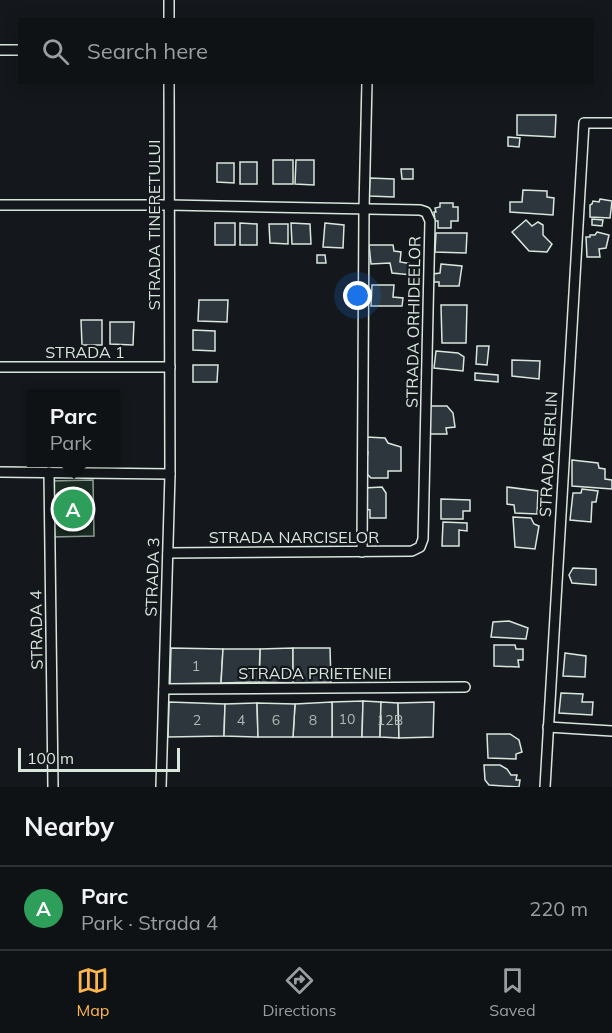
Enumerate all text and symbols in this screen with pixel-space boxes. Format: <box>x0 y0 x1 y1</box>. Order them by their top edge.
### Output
search box <box>18 18 594 84</box>
icon: search <box>39 35 72 68</box>
text: Search here <box>87 37 208 65</box>
street label: STRADA TINERETULUI <box>144 140 164 310</box>
street label: STRADA ORHIDEELOR <box>402 236 424 408</box>
your location <box>343 281 372 310</box>
street label: STRADA 1 <box>45 342 125 362</box>
popup <box>27 389 120 467</box>
street label: STRADA BERLIN <box>535 391 561 517</box>
text: Parc <box>50 402 97 430</box>
text: Park <box>50 430 92 455</box>
pin: A <box>54 486 92 532</box>
street label: STRADA NARCISELOR <box>209 527 379 547</box>
street label: STRADA 3 <box>141 537 163 617</box>
street label: STRADA 4 <box>25 590 47 670</box>
house number: 1 <box>192 657 200 675</box>
street label: STRADA PRIETENIEI <box>238 663 392 683</box>
house number: 10 <box>339 710 355 728</box>
house number: 2 <box>193 711 201 729</box>
house number: 4 <box>237 711 246 729</box>
house number: 6 <box>272 711 280 729</box>
house number: 8 <box>309 711 317 729</box>
house number: 12B <box>377 711 403 729</box>
scale bar <box>18 745 180 772</box>
text: 100 m <box>27 748 74 768</box>
text: Nearby <box>24 810 114 843</box>
text: Parc <box>81 882 128 910</box>
text: A <box>36 896 51 921</box>
text: 220 m <box>529 896 588 921</box>
text: Park · Strada 4 <box>81 910 218 935</box>
tab: Map <box>76 964 109 1020</box>
tab: Directions <box>262 964 336 1020</box>
tab: Saved <box>489 964 536 1020</box>

